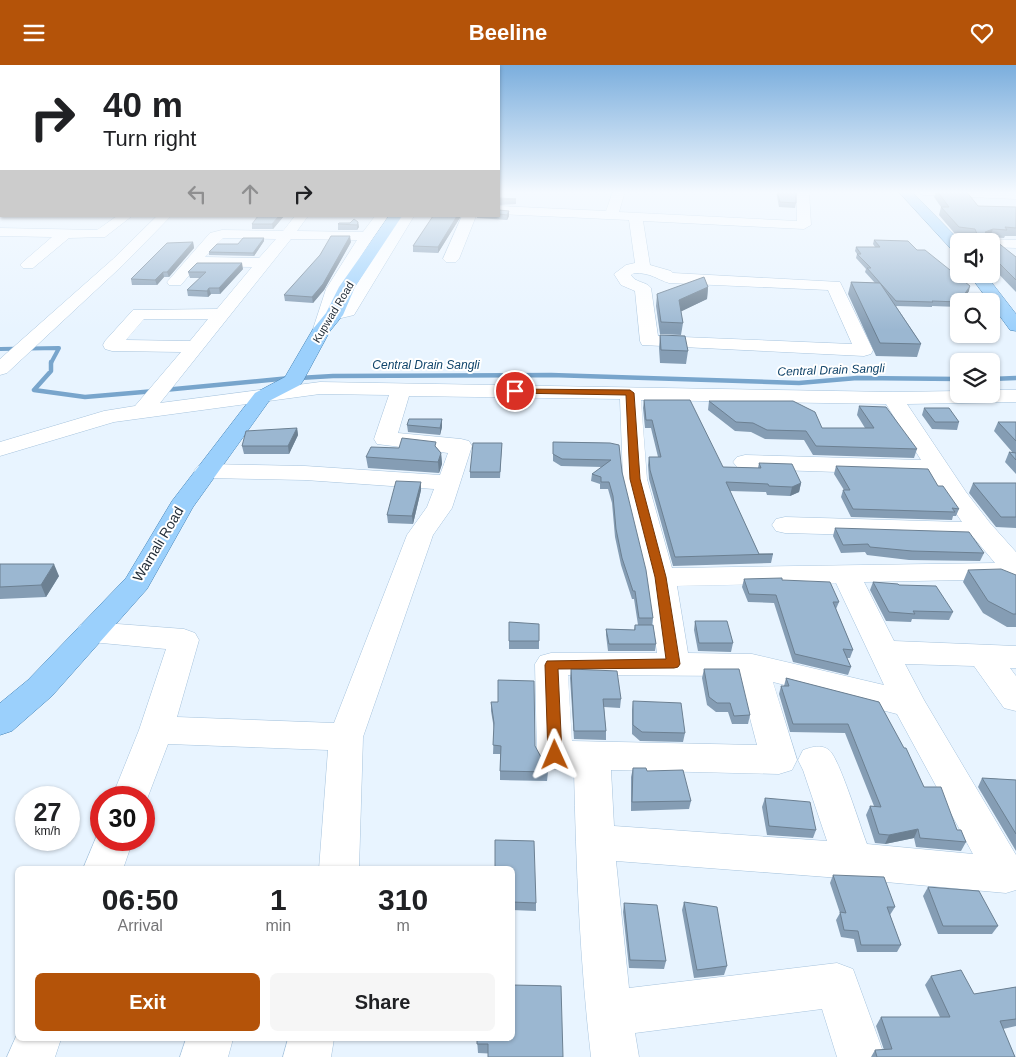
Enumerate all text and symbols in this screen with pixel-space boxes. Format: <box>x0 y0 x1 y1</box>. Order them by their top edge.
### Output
icon: menu <box>20 19 48 47</box>
icon: heart <box>968 19 996 47</box>
text: Beeline <box>469 20 547 45</box>
icon: right <box>20 85 85 150</box>
text: 40 m <box>103 85 183 124</box>
text: Turn right <box>103 126 196 151</box>
icon: left <box>183 180 211 208</box>
icon: ahead <box>236 180 264 208</box>
icon: right <box>289 180 317 208</box>
map controls <box>950 233 1000 403</box>
button: sound <box>950 233 1000 283</box>
street label: Kupwad Road <box>310 279 356 345</box>
button: search <box>950 293 1000 343</box>
button: layers <box>950 353 1000 403</box>
water label: Central Drain Sangli <box>372 358 480 372</box>
water label: Central Drain Sangli <box>777 361 885 379</box>
pin <box>494 370 536 412</box>
icon: arrive <box>501 377 529 405</box>
street label: Warnali Road <box>129 504 187 584</box>
position arrow <box>528 728 580 780</box>
speed limit sign: 30 <box>90 786 155 851</box>
text: 27 <box>34 798 61 826</box>
text: km/h <box>34 824 61 838</box>
text: 06:50 <box>102 883 179 916</box>
text: 1 <box>270 883 287 916</box>
text: 310 <box>378 883 428 916</box>
text: Arrival <box>118 917 163 934</box>
text: min <box>265 917 291 934</box>
text: m <box>396 917 410 934</box>
button: Exit <box>35 973 260 1031</box>
button: Share <box>270 973 495 1031</box>

